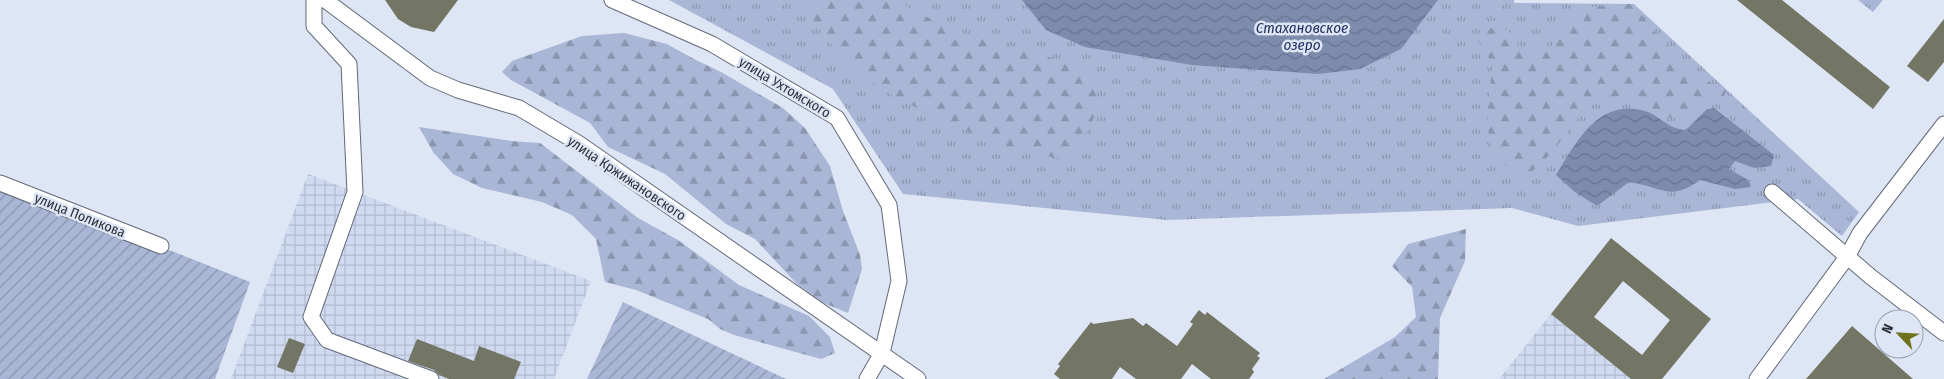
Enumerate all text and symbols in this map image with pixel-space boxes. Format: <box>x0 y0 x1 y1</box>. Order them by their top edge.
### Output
water label: Стахановское озеро <box>1256 19 1348 54</box>
street label: улица Ухтомского <box>736 53 834 122</box>
street label: улица Кржижановского <box>564 132 689 224</box>
street label: улица Поликова <box>32 190 128 241</box>
north arrow <box>1874 309 1924 359</box>
text: N <box>1878 321 1897 336</box>

